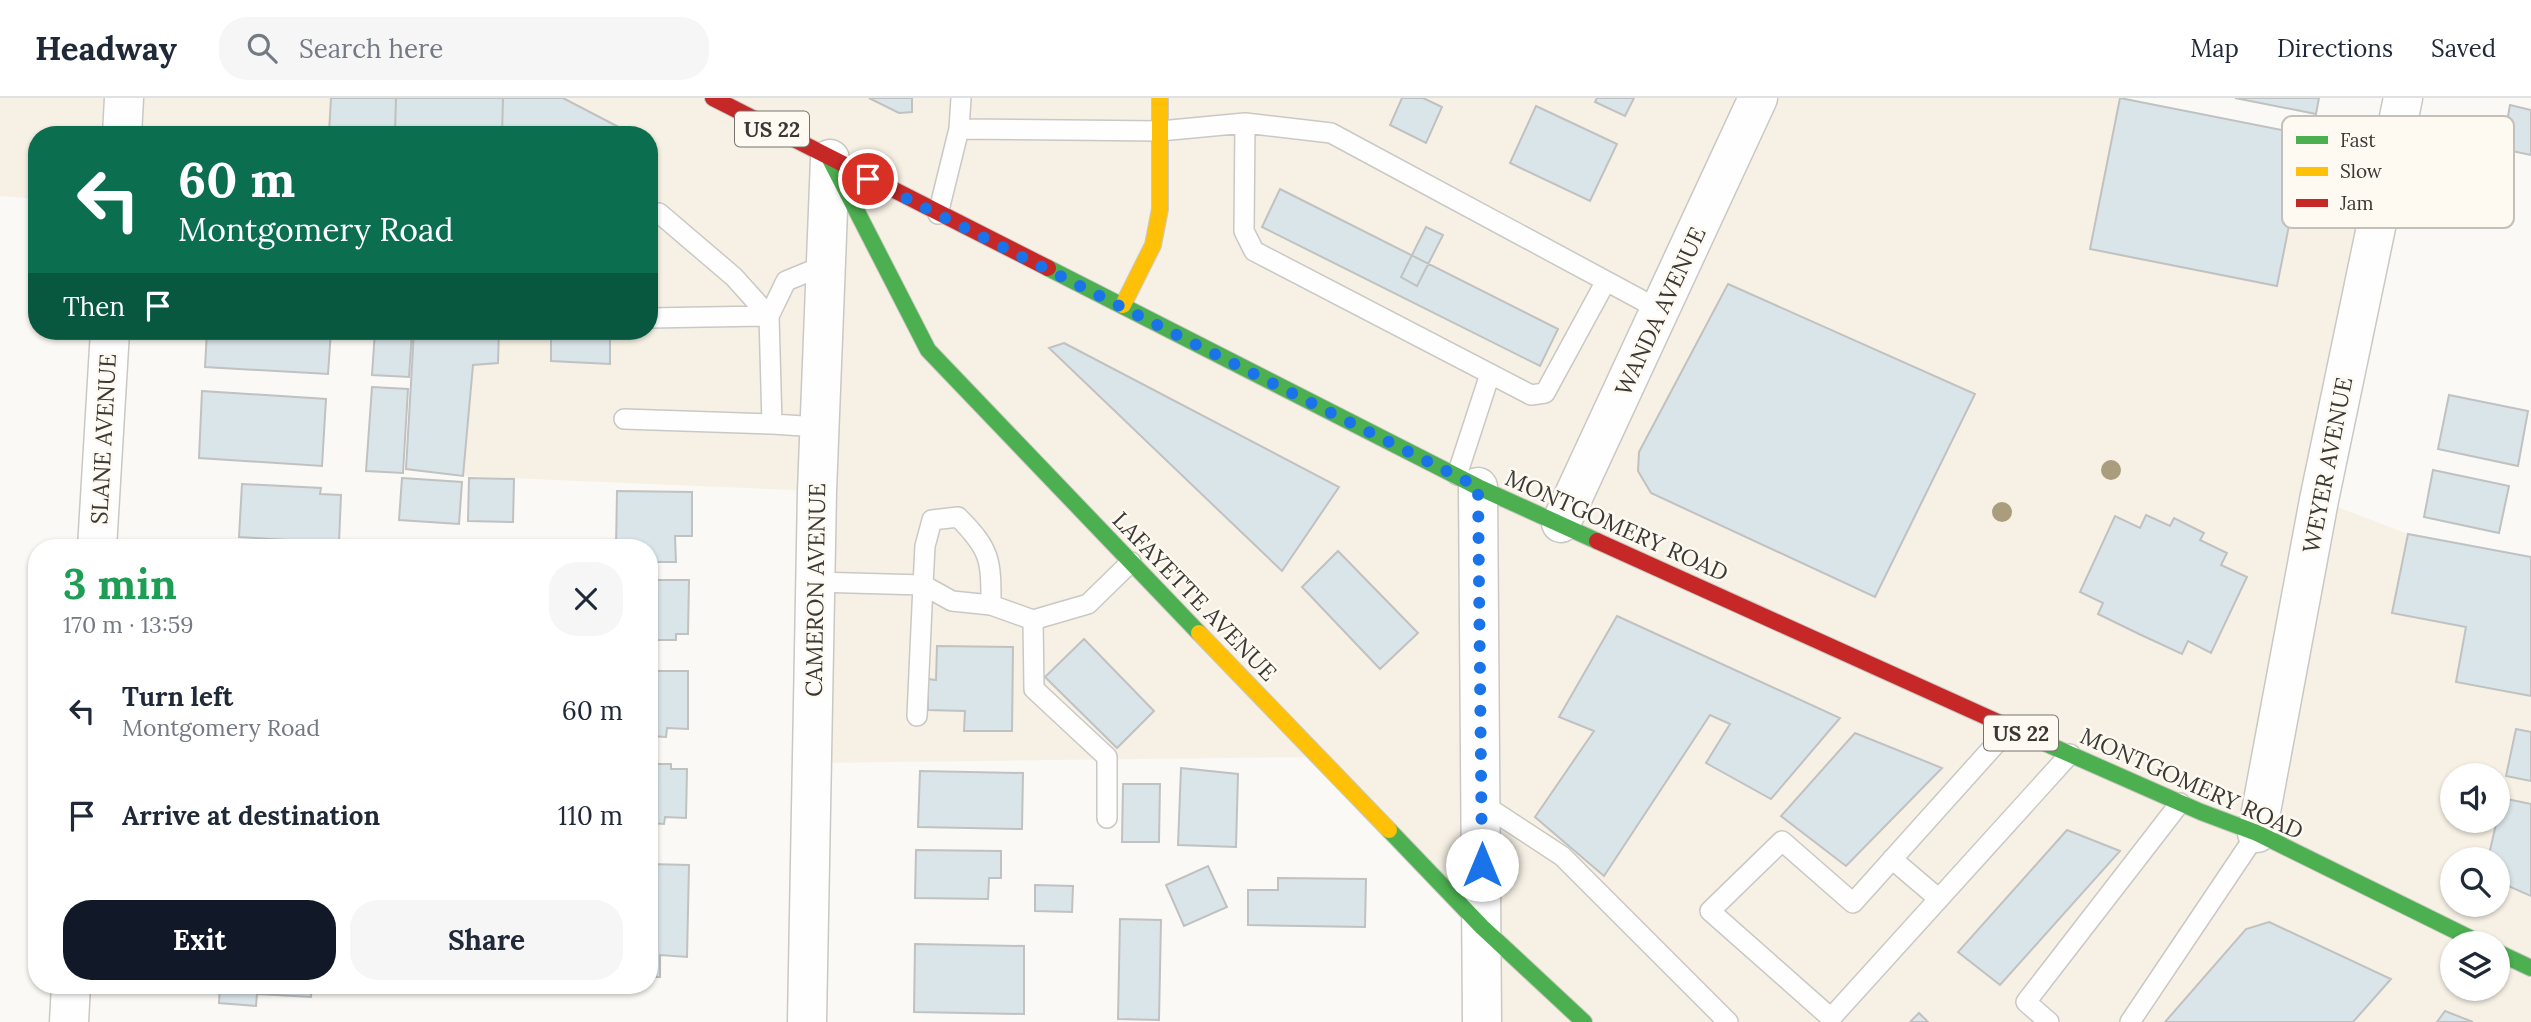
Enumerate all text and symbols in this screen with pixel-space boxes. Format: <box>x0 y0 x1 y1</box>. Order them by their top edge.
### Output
search box <box>219 17 709 80</box>
text: Headway <box>35 27 177 69</box>
icon: search <box>243 29 281 67</box>
text: Search here <box>299 32 443 65</box>
text: Map <box>2190 33 2239 64</box>
text: Directions <box>2277 33 2393 64</box>
text: Saved <box>2431 33 2496 64</box>
road number: US 22 <box>735 112 809 146</box>
legend <box>2282 116 2514 228</box>
text: Fast <box>2340 128 2376 152</box>
text: 60 m <box>178 148 295 210</box>
pin <box>838 149 898 209</box>
icon: left <box>63 154 154 245</box>
text: Slow <box>2340 159 2383 183</box>
icon: arrive <box>849 160 887 198</box>
text: Jam <box>2339 191 2374 215</box>
text: Montgomery Road <box>178 209 454 250</box>
street label: WANDA AVENUE <box>1608 222 1712 400</box>
icon: arrive <box>139 287 177 325</box>
text: Then <box>63 290 125 323</box>
street label: SLANE AVENUE <box>84 353 122 525</box>
street label: WEYER AVENUE <box>2296 375 2358 555</box>
street label: MONTGOMERY ROAD <box>1501 463 1733 587</box>
street label: CAMERON AVENUE <box>799 483 831 697</box>
street label: LAFAYETTE AVENUE <box>1107 505 1283 687</box>
text: 3 min <box>63 557 177 611</box>
button: close <box>549 562 623 636</box>
text: 170 m · 13:59 <box>63 610 193 639</box>
text: Turn left <box>122 680 233 713</box>
icon: left <box>63 692 101 730</box>
text: 60 m <box>562 694 623 727</box>
text: Montgomery Road <box>122 713 320 742</box>
road number: US 22 <box>1984 716 2058 750</box>
street label: MONTGOMERY ROAD <box>2076 721 2308 845</box>
map controls <box>2440 763 2510 1001</box>
button: sound <box>2440 763 2510 833</box>
icon: arrive <box>63 797 101 835</box>
text: Arrive at destination <box>122 799 380 832</box>
text: 110 m <box>558 799 623 832</box>
position arrow <box>1445 828 1519 902</box>
button: search <box>2440 847 2510 917</box>
button: Exit <box>63 900 336 980</box>
button: Share <box>350 900 623 980</box>
button: layers <box>2440 931 2510 1001</box>

